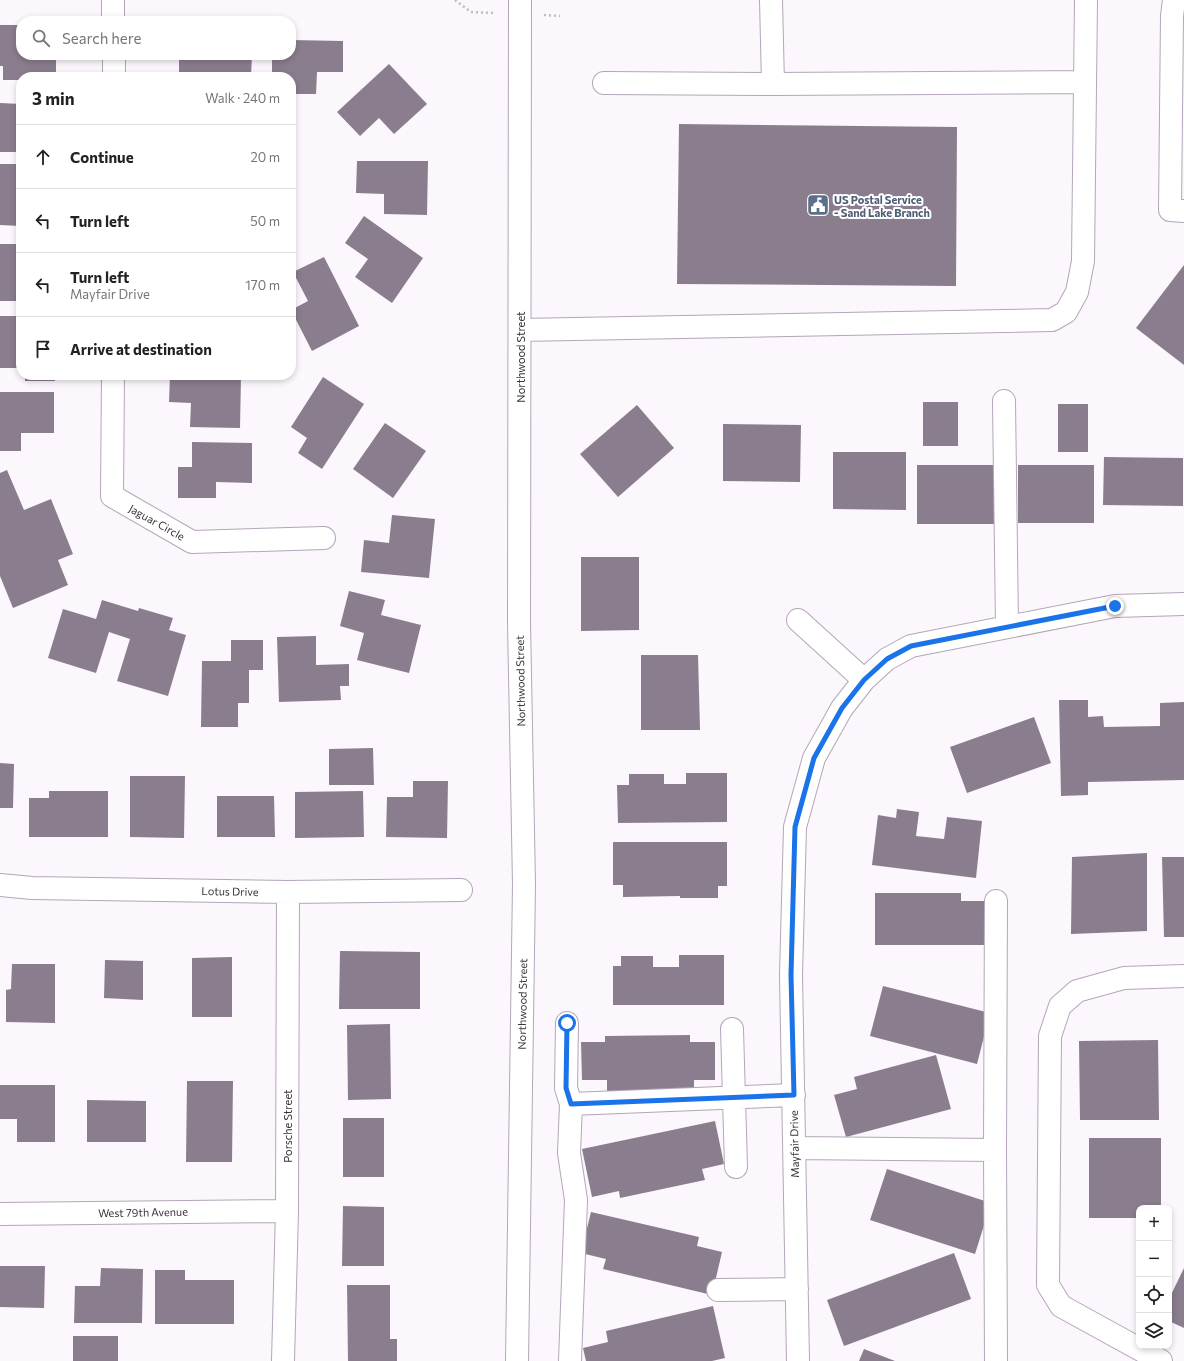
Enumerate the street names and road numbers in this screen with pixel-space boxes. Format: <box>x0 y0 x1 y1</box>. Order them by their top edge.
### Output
street label: Northwood Street <box>514 311 527 403</box>
street label: Jaguar Circle <box>126 501 187 544</box>
street label: Northwood Street <box>513 635 527 727</box>
street label: Lotus Drive <box>201 884 259 898</box>
street label: Northwood Street <box>515 958 529 1050</box>
street label: Porsche Street <box>281 1089 294 1163</box>
street label: Mayfair Drive <box>787 1110 801 1178</box>
street label: West 79th Avenue <box>98 1205 188 1219</box>

